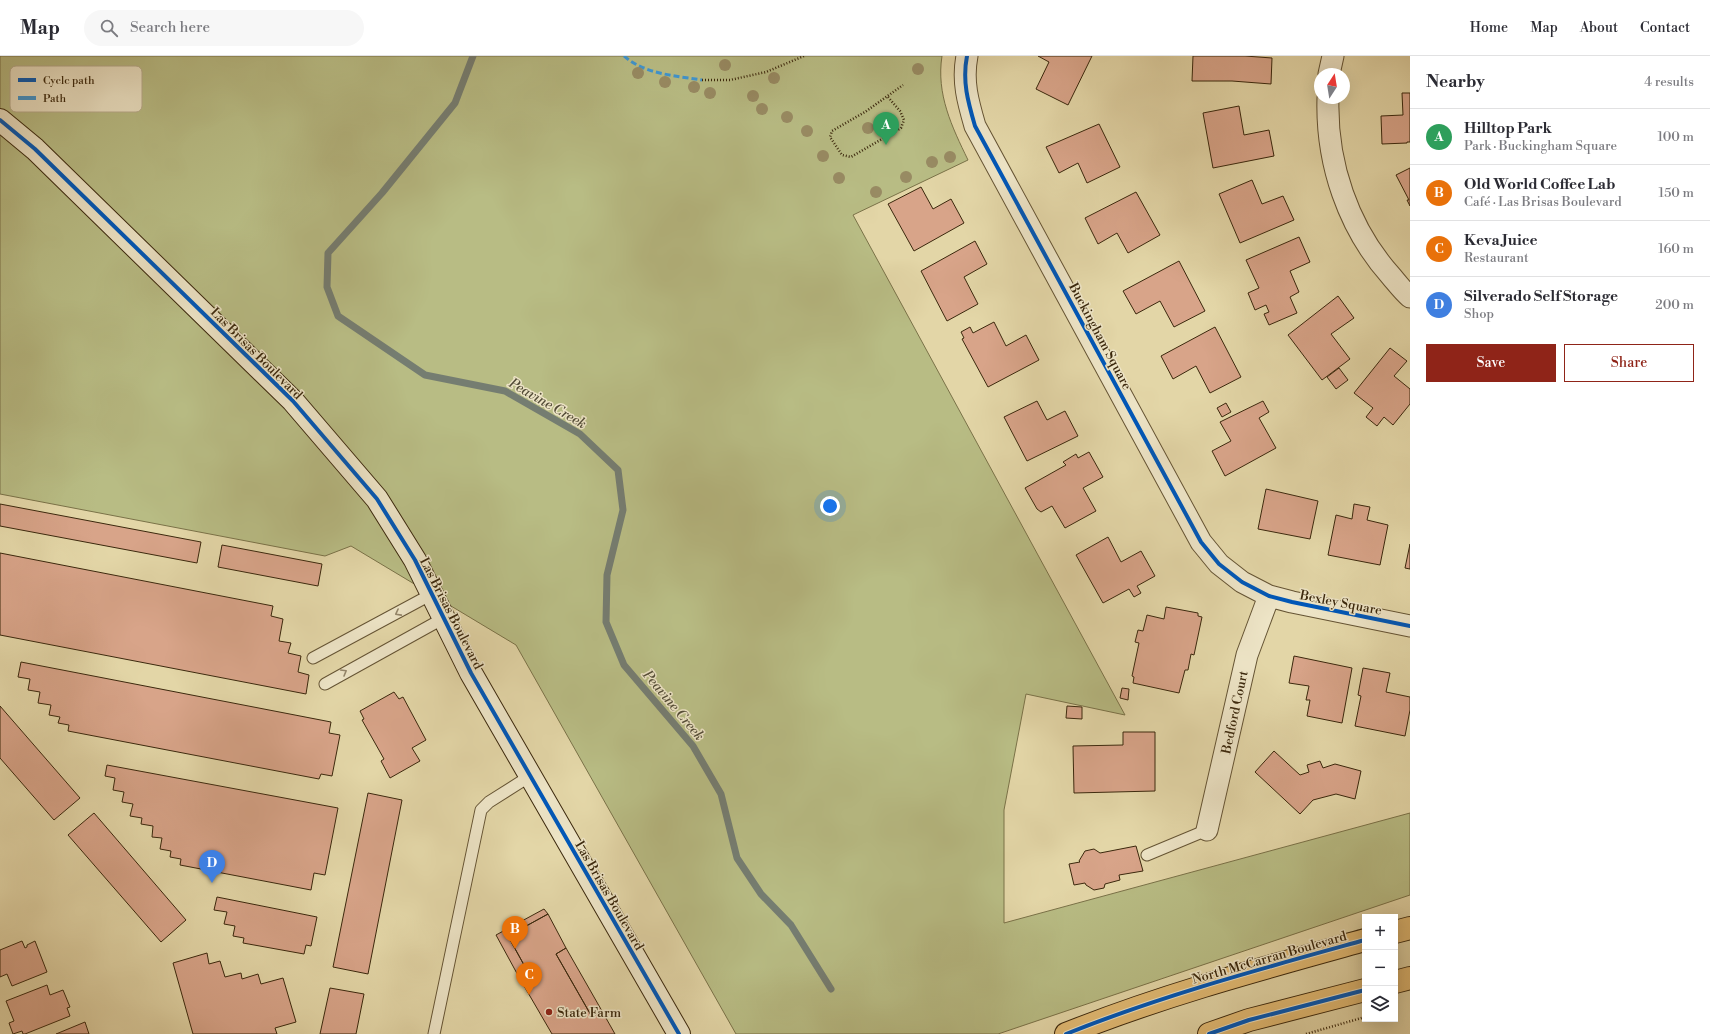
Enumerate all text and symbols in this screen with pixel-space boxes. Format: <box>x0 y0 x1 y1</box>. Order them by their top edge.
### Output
search box <box>84 10 364 46</box>
text: Map <box>20 16 60 40</box>
icon: search <box>98 17 120 39</box>
text: Search here <box>130 18 210 37</box>
text: Home <box>1470 19 1508 37</box>
text: Map <box>1530 19 1558 37</box>
text: About <box>1580 19 1618 37</box>
text: Contact <box>1640 19 1690 37</box>
legend <box>10 66 142 112</box>
north arrow <box>1314 68 1350 104</box>
text: Nearby <box>1426 71 1485 93</box>
text: Cycle path <box>43 74 95 88</box>
text: 4 results <box>1644 74 1694 90</box>
text: Path <box>43 92 67 106</box>
pin: A <box>873 112 899 145</box>
text: Hilltop Park <box>1464 119 1552 138</box>
text: A <box>1434 129 1444 145</box>
text: 100 m <box>1658 129 1694 145</box>
text: Park · Buckingham Square <box>1464 138 1617 154</box>
text: Old World Coffee Lab <box>1464 175 1615 194</box>
text: B <box>1434 185 1444 201</box>
text: 150 m <box>1659 185 1694 201</box>
text: Café · Las Brisas Boulevard <box>1464 194 1622 210</box>
text: Keva Juice <box>1464 231 1538 250</box>
text: C <box>1434 241 1444 257</box>
text: 160 m <box>1658 241 1694 257</box>
text: Restaurant <box>1464 250 1529 266</box>
street label: Buckingham Square <box>1065 279 1135 393</box>
text: Silverado Self Storage <box>1464 287 1618 306</box>
text: D <box>1434 297 1444 313</box>
text: 200 m <box>1655 297 1694 313</box>
street label: Las Brisas Boulevard <box>207 304 306 404</box>
text: Shop <box>1464 306 1494 322</box>
button: Save <box>1426 344 1556 382</box>
button: Share <box>1564 344 1694 382</box>
water label: Peavine Creek <box>505 374 589 433</box>
your location <box>820 496 840 516</box>
street label: Las Brisas Boulevard <box>416 555 487 673</box>
street label: Bexley Square <box>1297 587 1384 619</box>
one-way arrow <box>395 608 402 616</box>
water label: Peavine Creek <box>638 666 708 745</box>
street label: Bedford Court <box>1218 669 1252 756</box>
one-way arrow <box>340 670 347 677</box>
street label: Las Brisas Boulevard <box>571 838 647 954</box>
pin: D <box>199 850 225 883</box>
map controls <box>1362 914 1398 1022</box>
button: + <box>1362 914 1398 950</box>
pin: B <box>502 916 528 949</box>
street label: North McCarran Boulevard <box>1190 928 1349 988</box>
button: − <box>1362 950 1398 986</box>
pin: C <box>516 962 542 995</box>
button: layers <box>1362 986 1398 1022</box>
place label: State Farm <box>557 1005 622 1021</box>
marker: State Farm <box>544 1007 554 1017</box>

